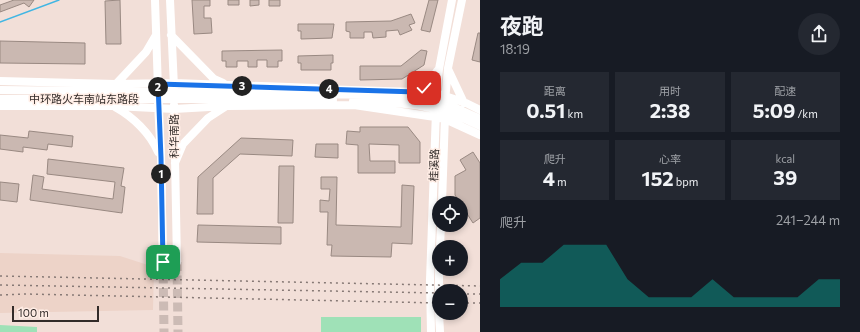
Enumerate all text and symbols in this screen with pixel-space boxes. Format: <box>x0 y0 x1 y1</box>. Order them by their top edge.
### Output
text: 夜跑 <box>500 12 544 39</box>
button: share <box>798 13 840 55</box>
text: 18:19 <box>500 41 530 57</box>
pin <box>407 71 441 105</box>
pin: 3 <box>232 76 252 96</box>
pin: 2 <box>148 77 168 97</box>
icon: check <box>413 77 435 99</box>
text: 3 <box>239 79 245 92</box>
pin: 4 <box>319 79 339 99</box>
text: 2 <box>155 80 161 93</box>
text: 4 <box>326 82 332 95</box>
text: 距离 <box>544 84 566 97</box>
text: 用时 <box>659 84 681 97</box>
text: 配速 <box>774 84 796 97</box>
street label: 中环路火车南站东路段 <box>29 92 139 105</box>
text: 0.51 <box>526 98 565 122</box>
text: 2:38 <box>650 98 690 122</box>
text: 5:09 <box>753 98 795 122</box>
text: km <box>565 107 583 120</box>
text: /km <box>795 107 818 120</box>
street label: 科华南路 <box>167 114 180 158</box>
street label: 桂溪路 <box>426 148 441 182</box>
text: 爬升 <box>544 152 566 165</box>
text: 心率 <box>659 152 681 165</box>
text: kcal <box>775 152 795 165</box>
pin: 1 <box>151 164 171 184</box>
text: 39 <box>773 165 797 189</box>
text: 4 <box>543 166 555 190</box>
text: 152 <box>642 166 674 190</box>
text: 1 <box>159 167 163 180</box>
text: m <box>555 175 567 188</box>
text: bpm <box>674 175 698 188</box>
map controls <box>432 196 468 320</box>
button: locate <box>432 196 468 232</box>
text: 241–244 m <box>776 212 840 228</box>
text: 爬升 <box>500 214 526 230</box>
button: + <box>432 240 468 276</box>
pin <box>146 245 180 279</box>
icon: arrive <box>152 251 174 273</box>
button: − <box>432 284 468 320</box>
scale bar <box>12 304 99 323</box>
text: 100 m <box>18 306 49 319</box>

